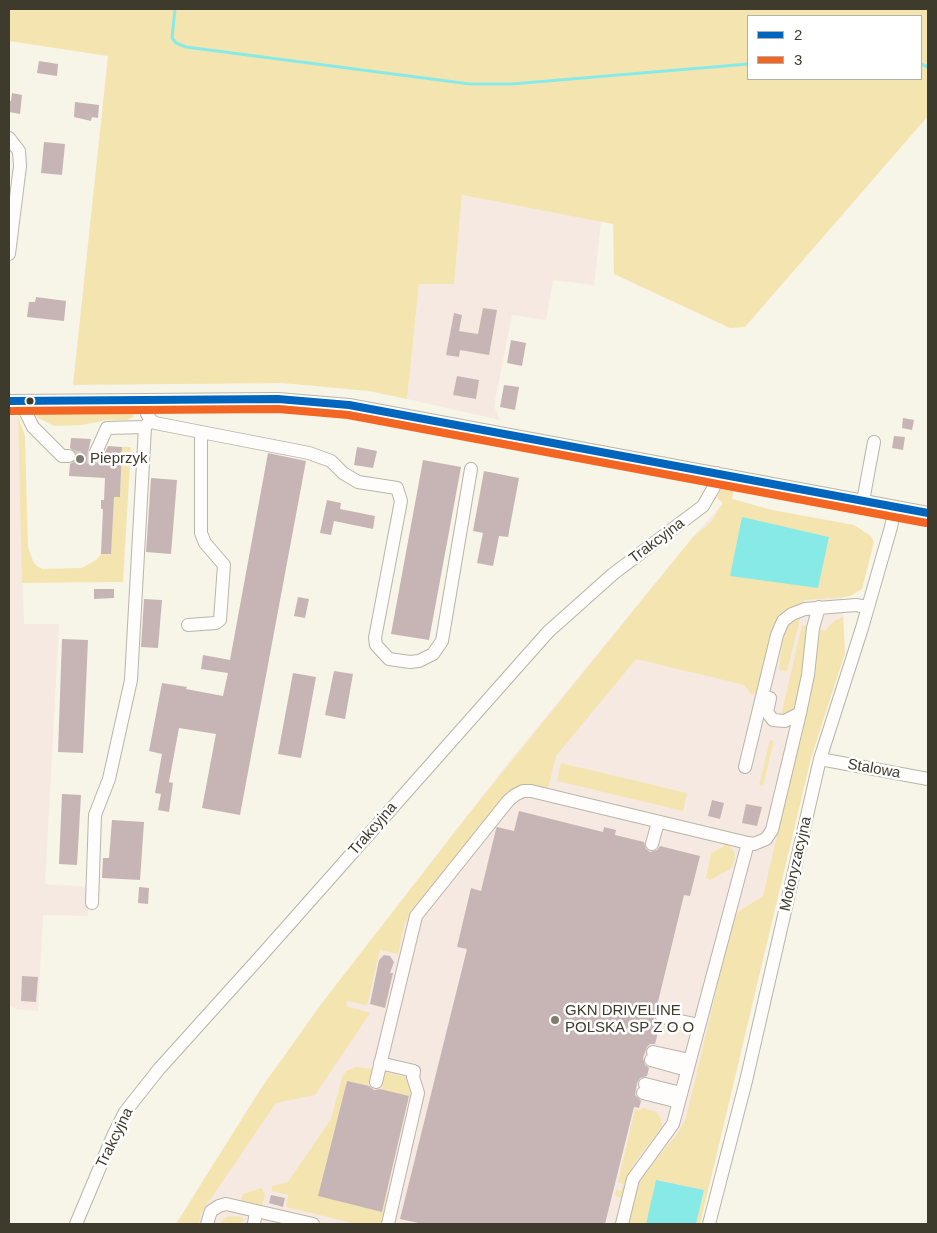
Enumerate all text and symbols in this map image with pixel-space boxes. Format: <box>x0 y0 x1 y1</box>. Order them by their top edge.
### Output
legend <box>747 15 922 80</box>
text: 2 <box>794 26 802 43</box>
text: 3 <box>794 51 802 68</box>
unlabelled marker <box>25 396 35 406</box>
place label: Pieprzyk <box>90 450 148 468</box>
marker: Pieprzyk <box>74 453 86 465</box>
street label: Trakcyjna <box>626 514 688 568</box>
street label: Stalowa <box>846 756 902 782</box>
street label: Trakcyjna <box>345 799 401 859</box>
street label: Motoryzacyjna <box>776 815 816 913</box>
place label: GKN DRIVELINE POLSKA SP Z O O <box>565 1002 694 1037</box>
marker: GKN DRIVELINE POLSKA SP Z O O <box>549 1014 561 1026</box>
street label: Trakcyjna <box>93 1105 137 1171</box>

